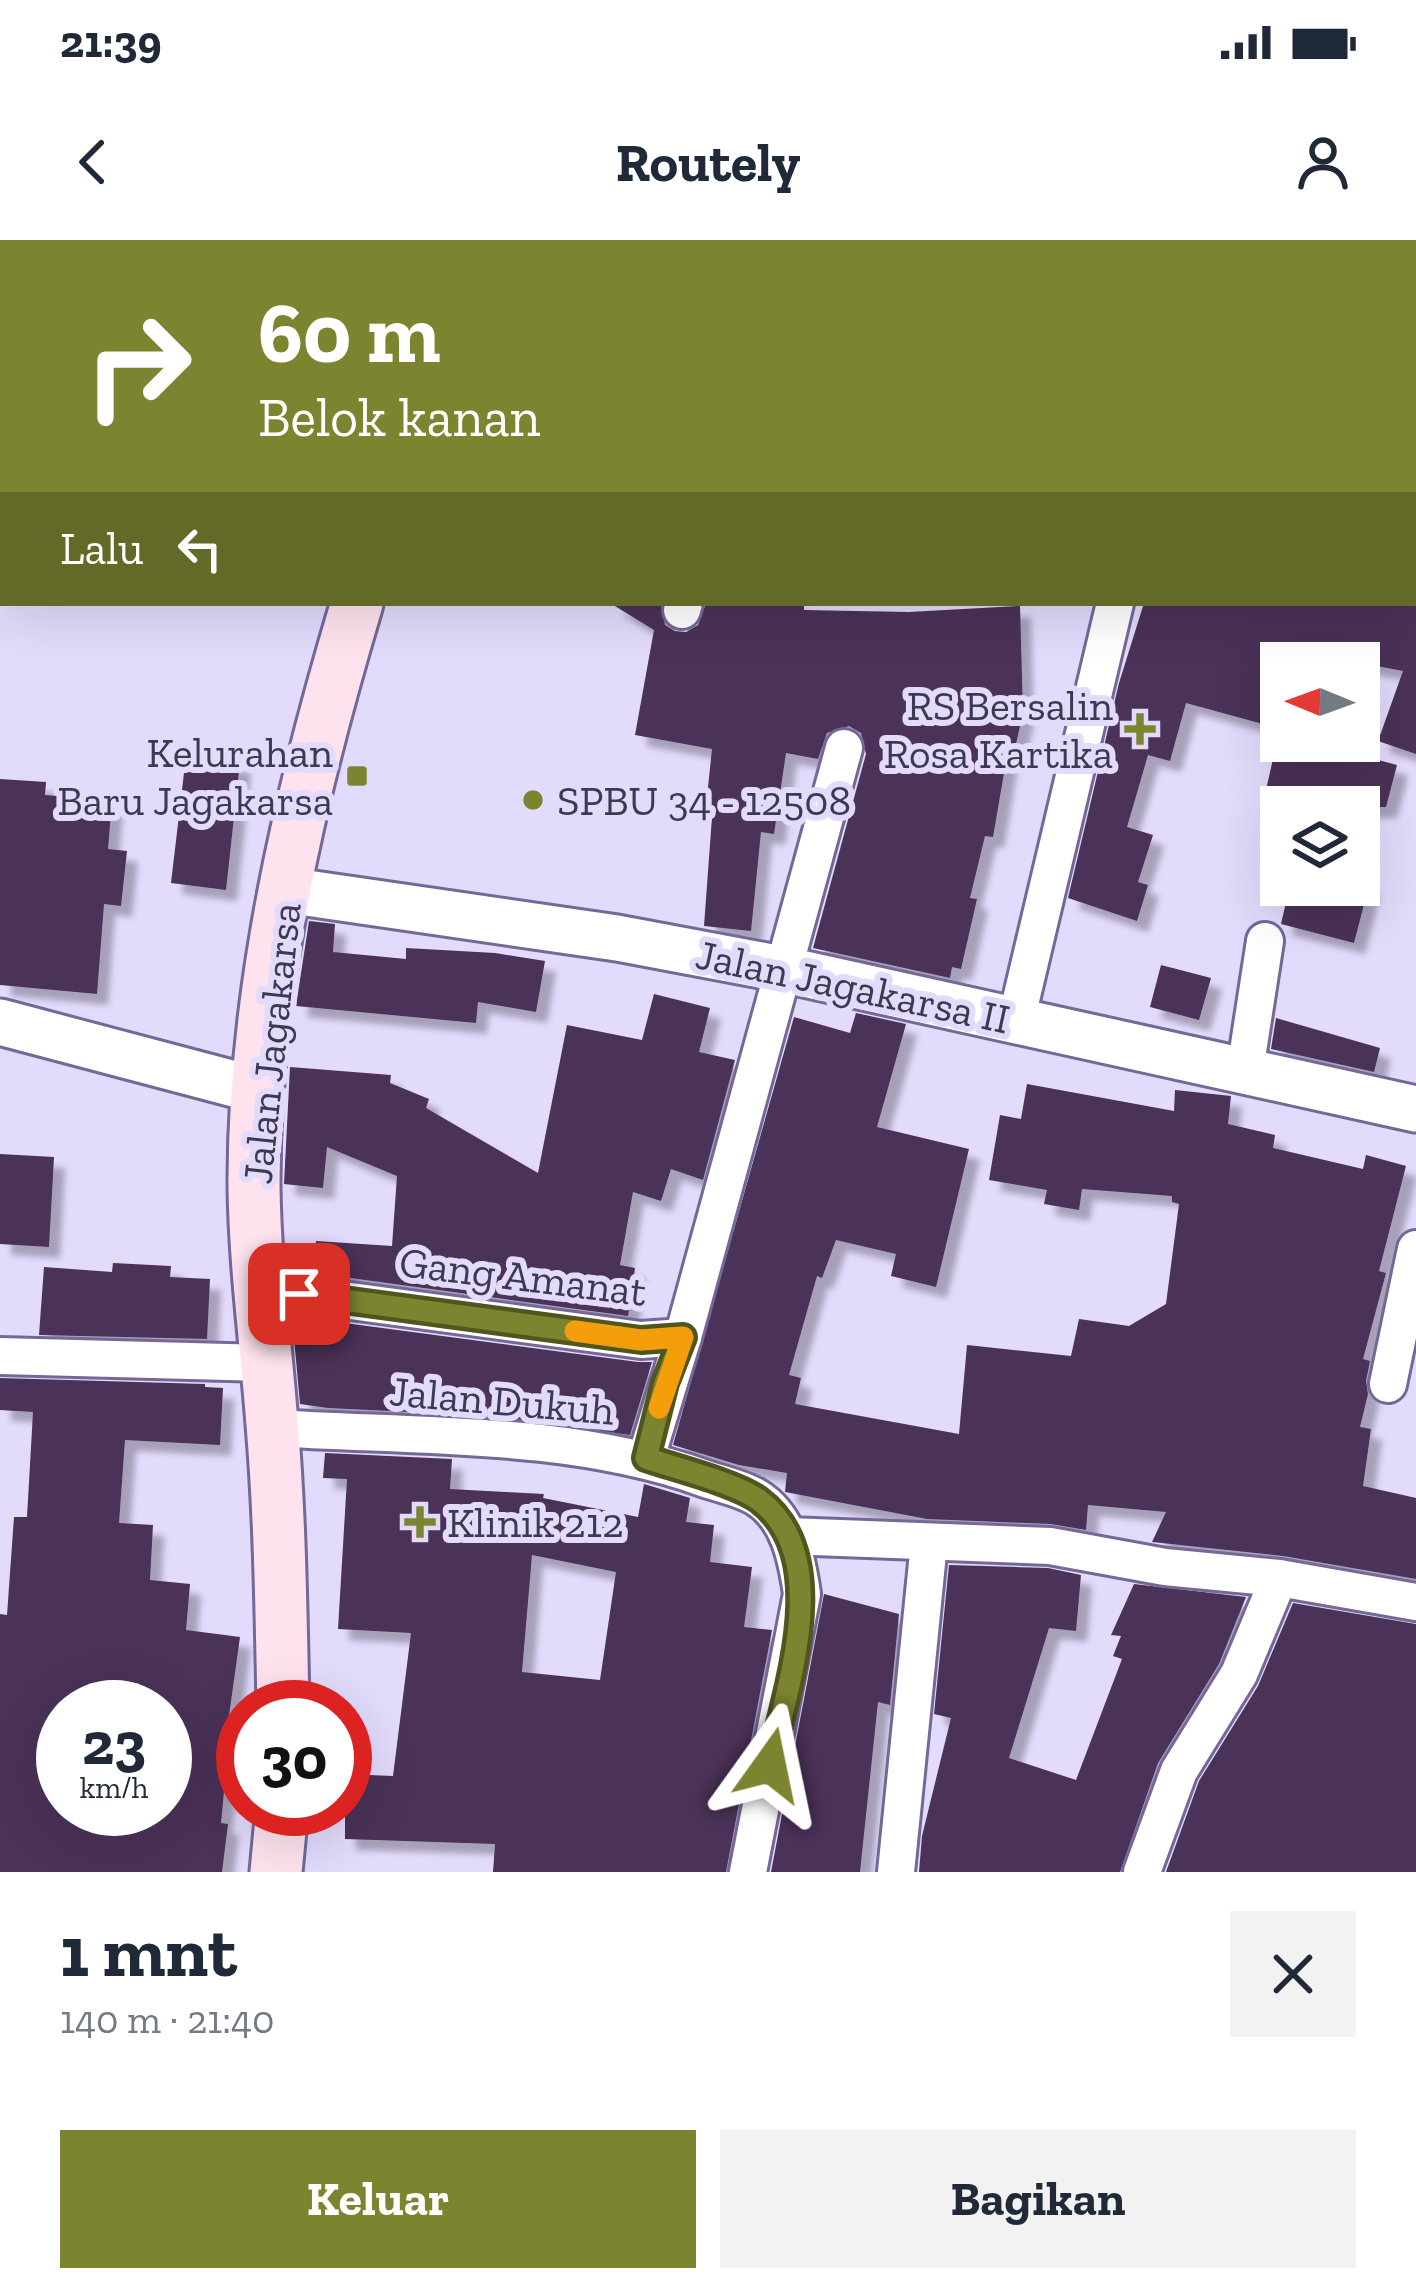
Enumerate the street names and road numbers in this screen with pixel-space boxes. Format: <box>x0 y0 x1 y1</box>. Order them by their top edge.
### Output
street label: Jalan Jagakarsa <box>231 900 312 1186</box>
street label: Jalan Jagakarsa II <box>691 928 1014 1045</box>
street label: Gang Amanat <box>397 1236 650 1317</box>
street label: Jalan Dukuh <box>387 1365 617 1436</box>

